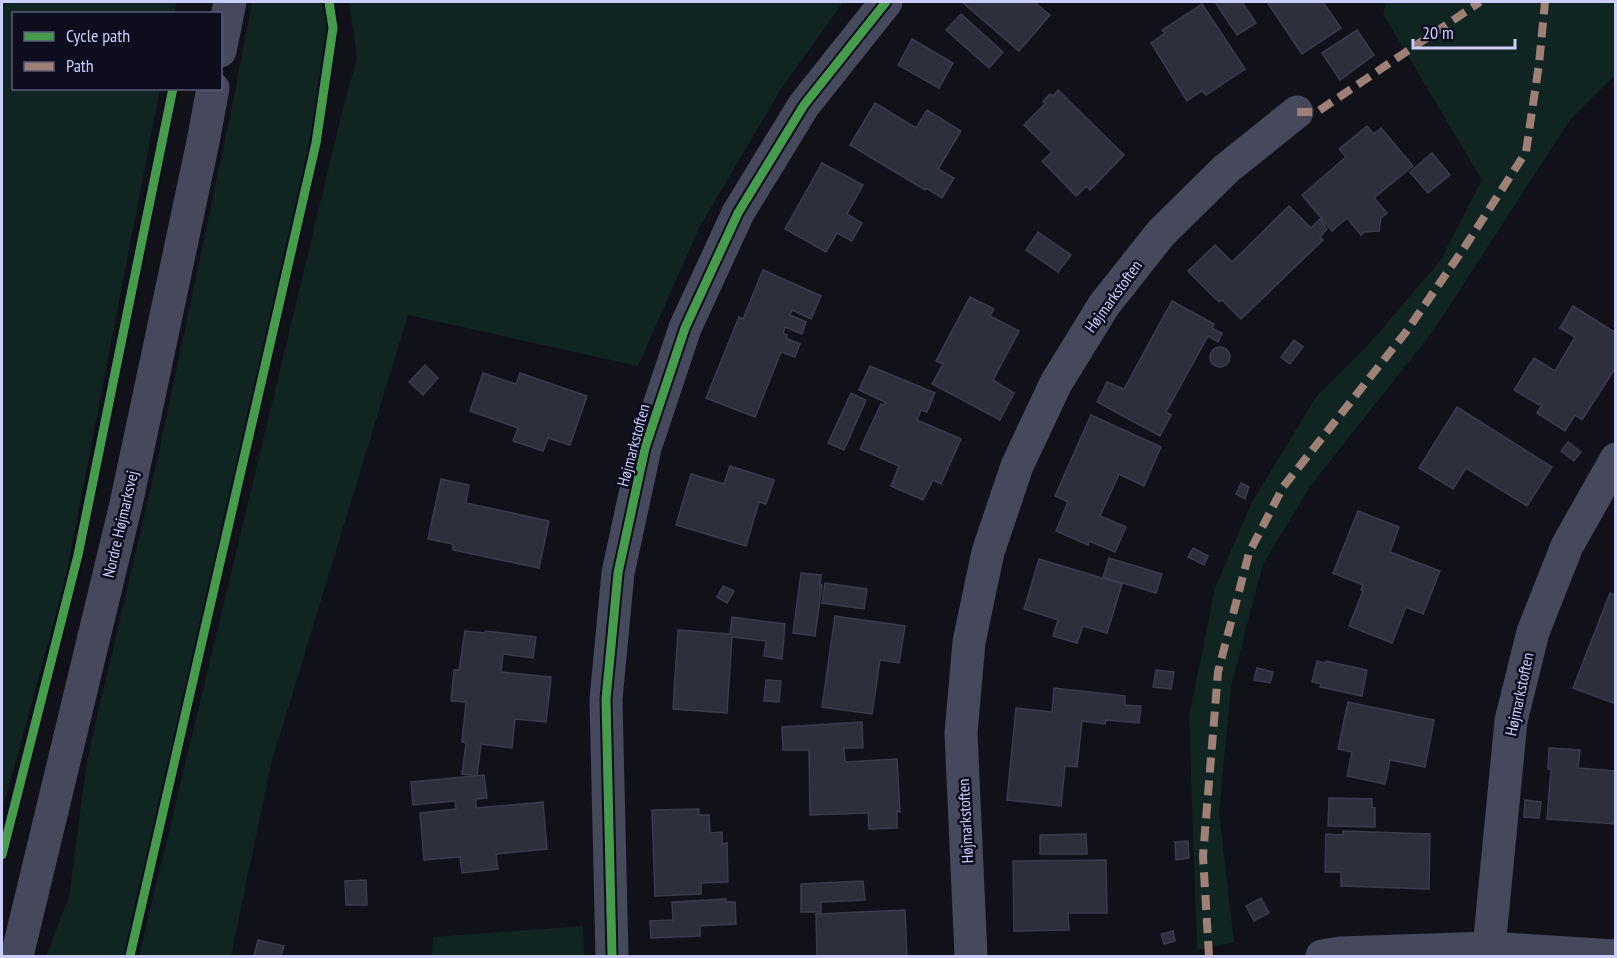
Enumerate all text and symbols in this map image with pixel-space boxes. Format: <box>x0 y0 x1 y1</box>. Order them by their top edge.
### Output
legend <box>12 12 222 90</box>
scale bar <box>1413 12 1515 50</box>
text: 20 m <box>1422 21 1454 44</box>
text: Cycle path <box>66 24 130 47</box>
text: Path <box>66 54 94 77</box>
street label: Højmarkstoften <box>1080 256 1146 336</box>
street label: Højmarkstoften <box>612 402 654 488</box>
street label: Nordre Højmarksvej <box>98 469 142 579</box>
street label: Højmarkstoften <box>1500 651 1538 737</box>
street label: Højmarkstoften <box>953 778 977 864</box>

